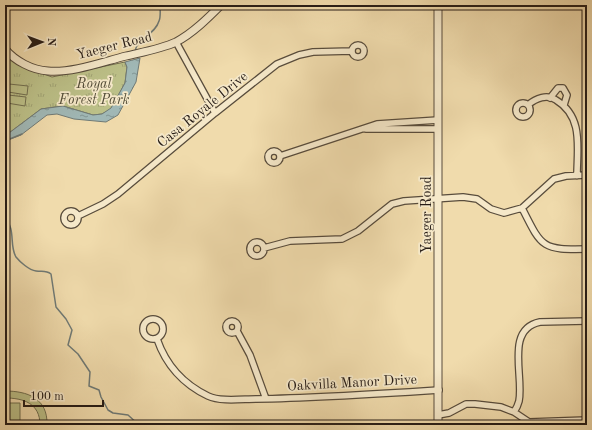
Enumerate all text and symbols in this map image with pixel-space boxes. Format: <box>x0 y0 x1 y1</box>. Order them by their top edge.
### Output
north arrow <box>22 22 62 62</box>
street label: Yaeger Road <box>75 30 154 62</box>
text: N <box>45 38 56 47</box>
street label: Casa Royale Drive <box>155 69 250 150</box>
park label: Royal Forest Park <box>58 77 130 107</box>
street label: Yaeger Road <box>420 176 434 254</box>
street label: Oakvilla Manor Drive <box>287 373 417 393</box>
scale bar <box>24 382 103 408</box>
text: 100 m <box>30 391 64 403</box>

